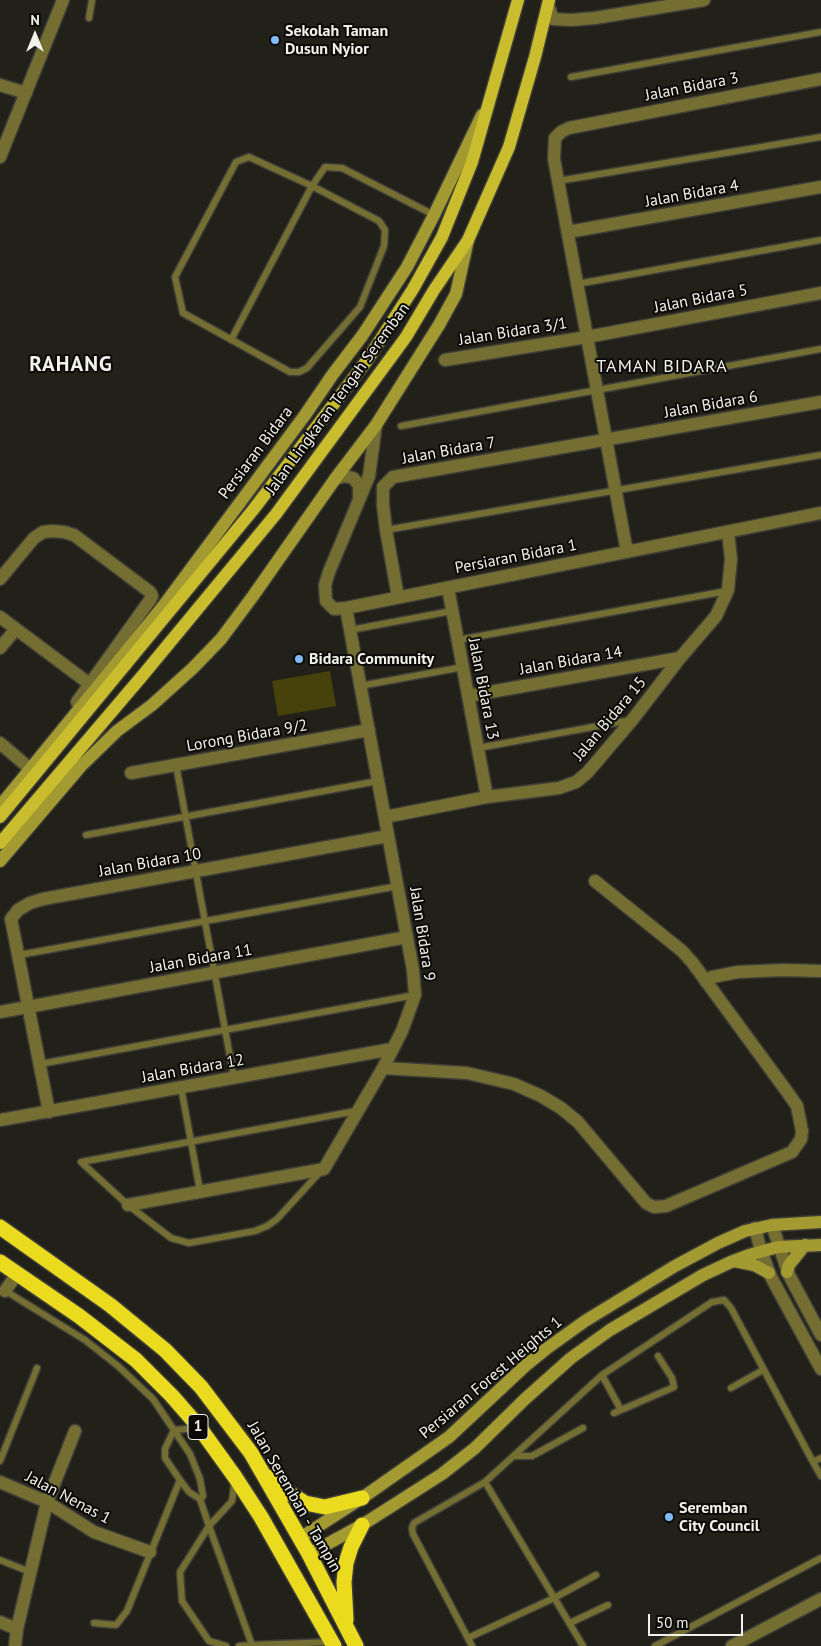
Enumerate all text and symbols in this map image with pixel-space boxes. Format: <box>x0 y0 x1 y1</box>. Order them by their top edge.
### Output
north arrow <box>10 10 60 60</box>
text: N <box>30 11 40 29</box>
place label: Sekolah Taman Dusun Nyior <box>285 21 388 59</box>
marker: Sekolah Taman Dusun Nyior <box>269 34 281 46</box>
street label: Jalan Bidara 3 <box>644 69 740 105</box>
street label: Jalan Bidara 4 <box>644 176 740 212</box>
street label: Jalan Bidara 5 <box>653 281 749 317</box>
street label: Jalan Lingkaran Tengah Seremban <box>262 300 414 498</box>
street label: Jalan Bidara 3/1 <box>458 314 568 350</box>
district label: RAHANG <box>28 352 114 378</box>
district label: TAMAN BIDARA <box>595 356 729 378</box>
street label: Jalan Bidara 6 <box>663 387 759 423</box>
street label: Persiaran Bidara <box>215 403 297 503</box>
street label: Jalan Bidara 7 <box>401 433 497 469</box>
street label: Persiaran Bidara 1 <box>453 536 579 578</box>
street label: Jalan Bidara 13 <box>464 636 502 742</box>
street label: Jalan Bidara 14 <box>518 643 624 679</box>
place label: Bidara Community <box>309 649 434 669</box>
marker: Bidara Community <box>293 653 305 665</box>
street label: Jalan Bidara 15 <box>569 673 651 765</box>
street label: Lorong Bidara 9/2 <box>185 716 309 756</box>
street label: Jalan Bidara 10 <box>97 845 203 881</box>
street label: Jalan Bidara 9 <box>405 886 439 982</box>
street label: Jalan Bidara 11 <box>148 941 254 977</box>
street label: Jalan Bidara 12 <box>140 1051 246 1087</box>
street label: Persiaran Forest Heights 1 <box>416 1313 566 1443</box>
road number: 1 <box>188 1414 208 1440</box>
street label: Jalan Seremban - Tampin <box>243 1418 345 1576</box>
street label: Jalan Nenas 1 <box>22 1468 114 1528</box>
place label: Seremban City Council <box>679 1498 759 1536</box>
marker: Seremban City Council <box>663 1511 675 1523</box>
scale bar <box>651 1604 746 1636</box>
text: 50 m <box>656 1613 689 1632</box>

